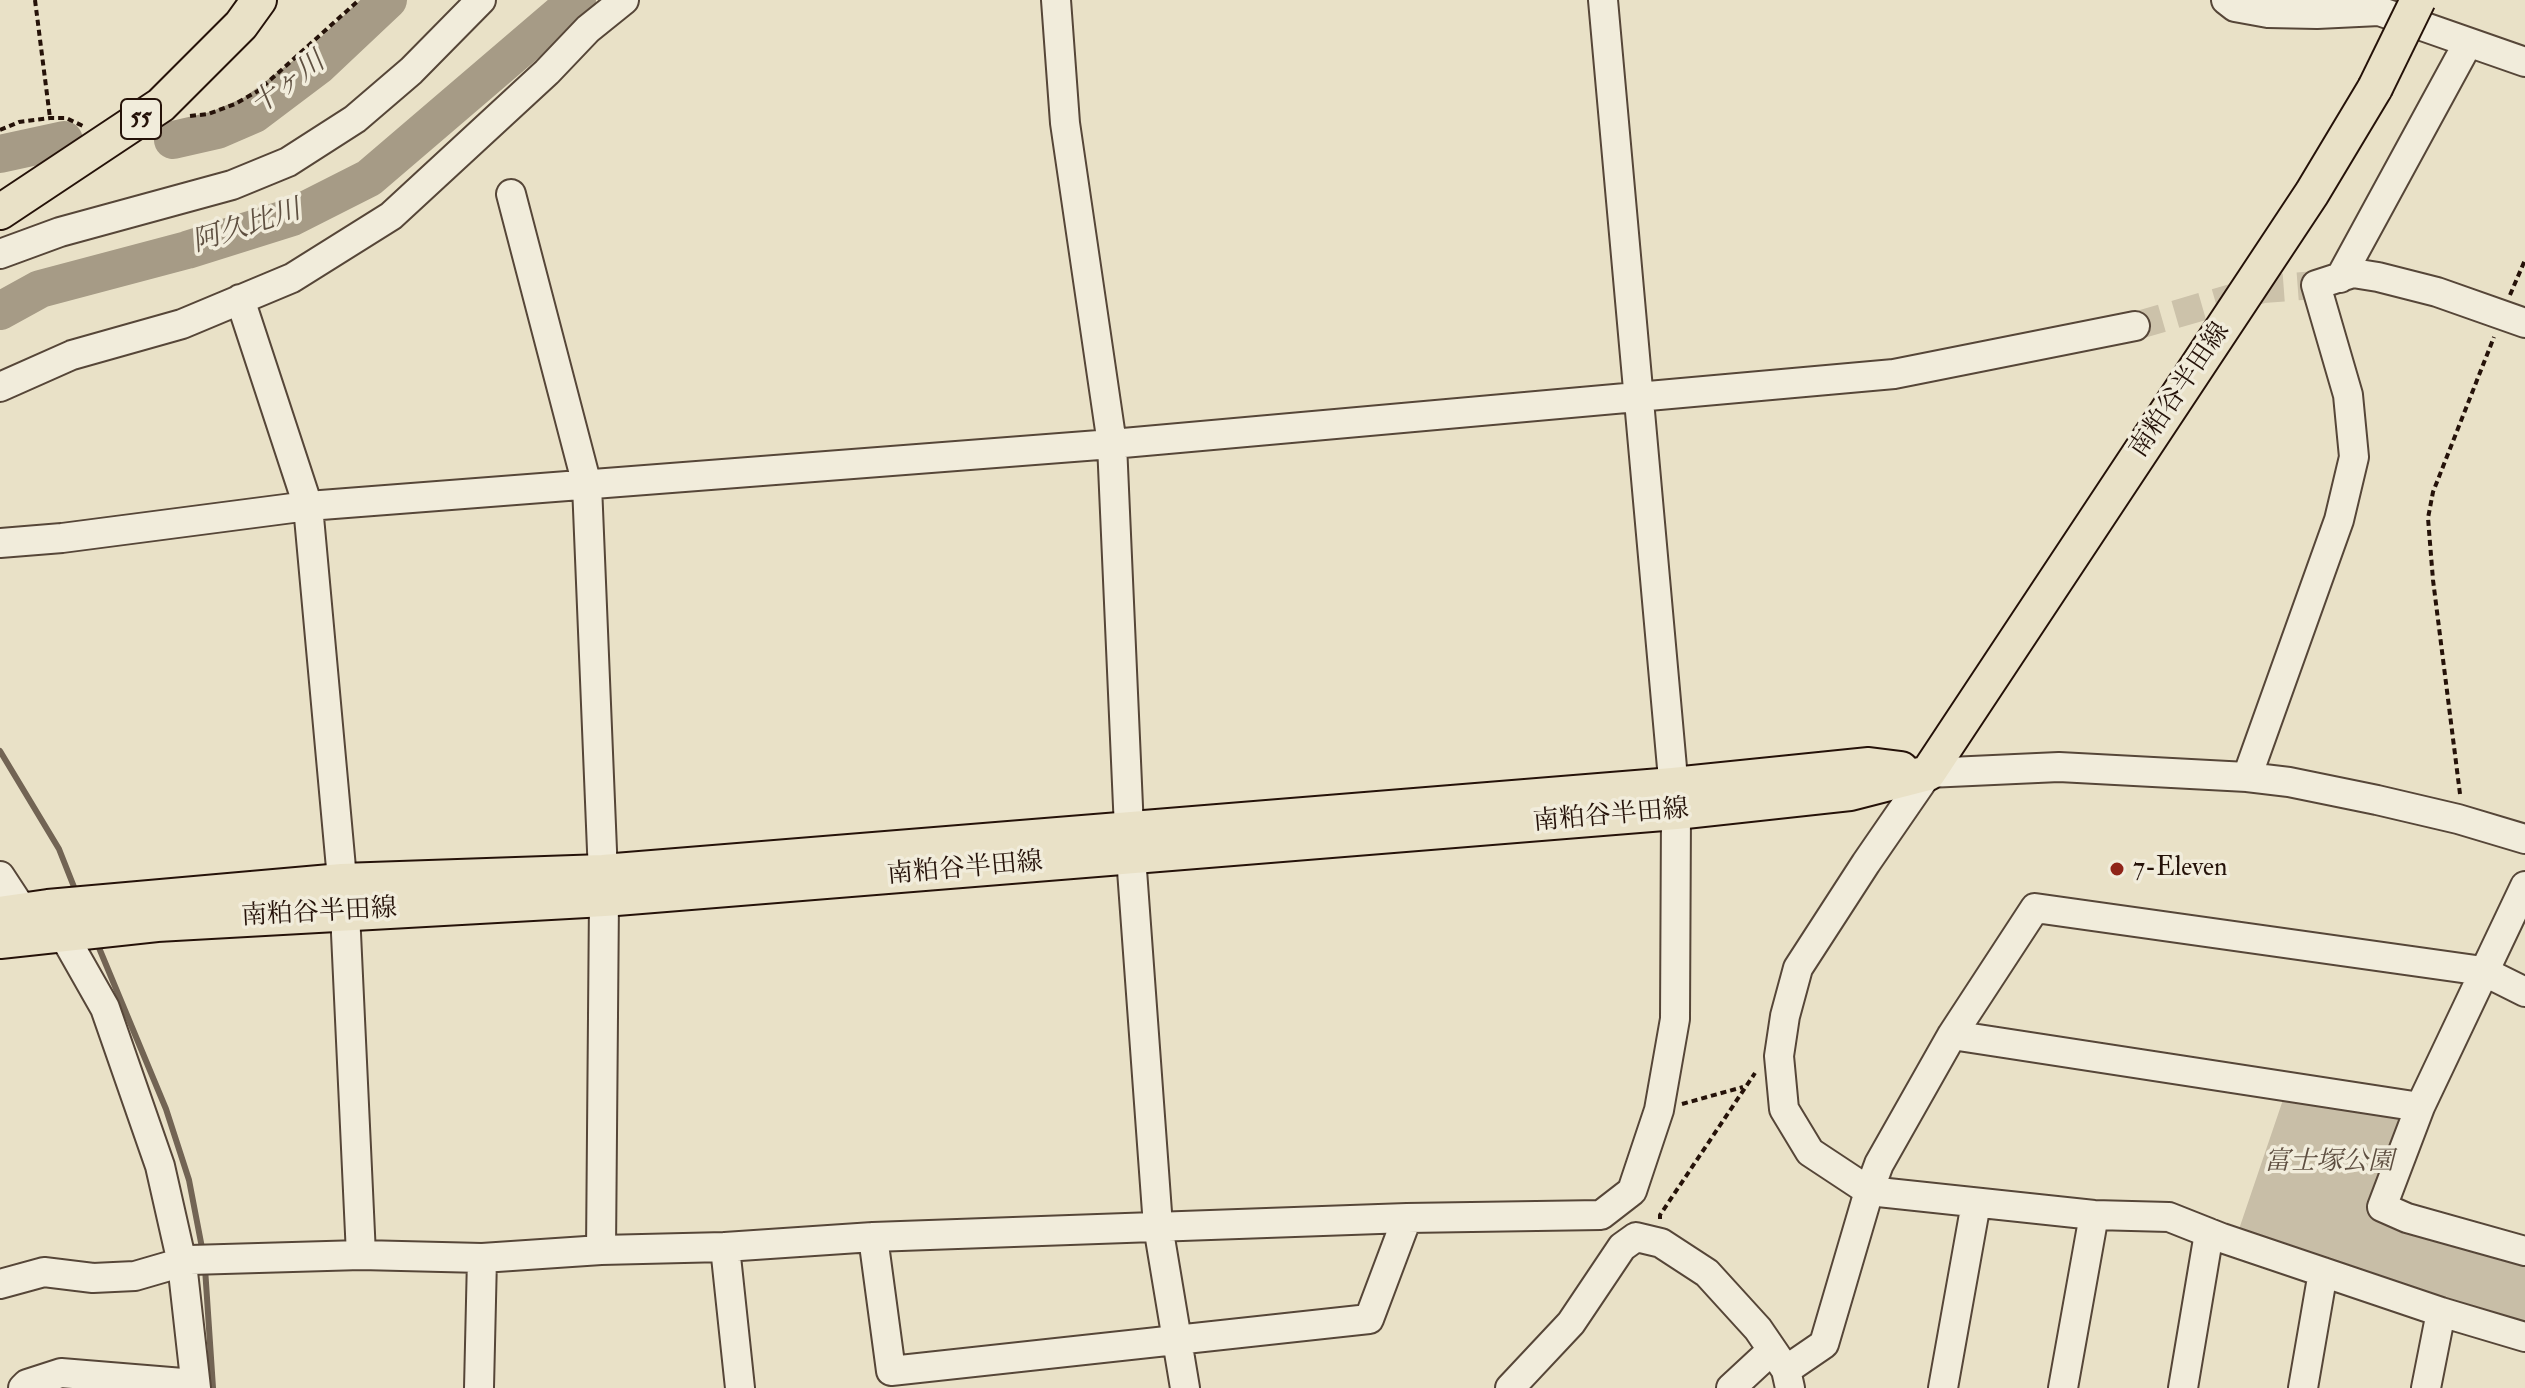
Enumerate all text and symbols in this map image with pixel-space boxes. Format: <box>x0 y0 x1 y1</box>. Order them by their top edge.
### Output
water label: 十ヶ川 <box>245 46 333 124</box>
road number: 55 <box>121 99 161 139</box>
water label: 阿久比川 <box>189 195 305 261</box>
street label: 南粕谷半田線 <box>2124 318 2238 464</box>
street label: 南粕谷半田線 <box>1532 795 1690 839</box>
street label: 南粕谷半田線 <box>886 848 1044 892</box>
place label: 7-Eleven <box>2133 853 2227 885</box>
marker: 7-Eleven <box>2108 860 2126 878</box>
street label: 南粕谷半田線 <box>240 894 398 934</box>
park label: 富士塚公園 <box>2264 1147 2394 1179</box>

